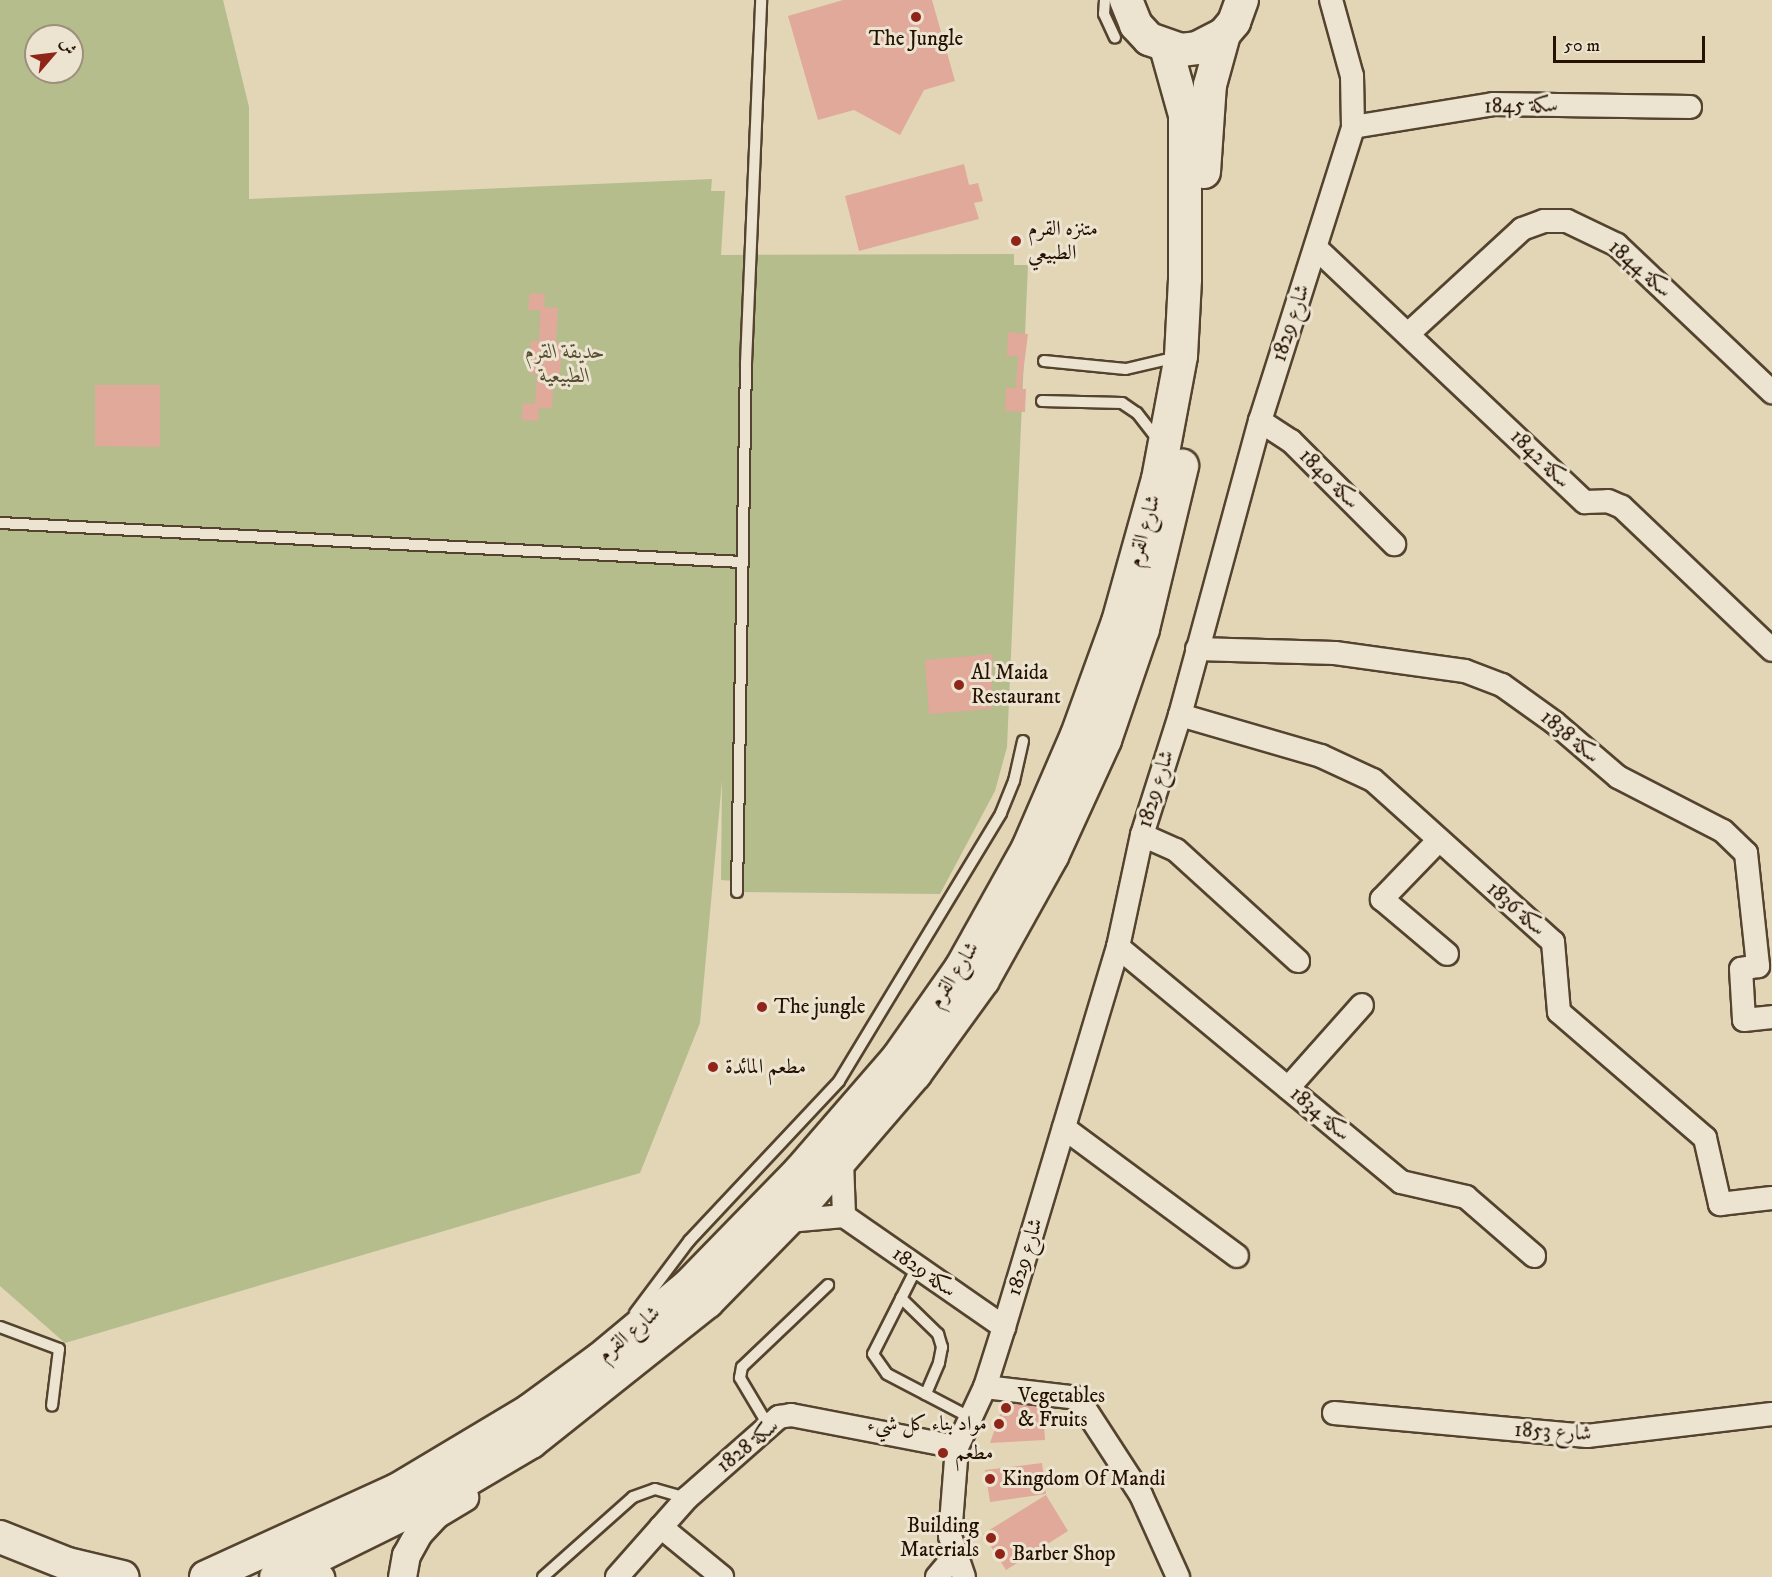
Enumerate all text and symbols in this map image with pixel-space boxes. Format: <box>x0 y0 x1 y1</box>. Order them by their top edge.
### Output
marker: The Jungle <box>909 10 923 24</box>
north arrow <box>24 24 84 84</box>
scale bar <box>1556 24 1708 62</box>
place label: The Jungle <box>869 26 963 52</box>
text: ش <box>56 35 81 58</box>
text: 50 m <box>1564 35 1600 57</box>
street label: 1845 سكة <box>1484 93 1558 119</box>
place label: متنزه القرم الطبيعي <box>1028 216 1098 266</box>
marker: متنزه القرم الطبيعي <box>1009 234 1023 248</box>
street label: سكة 1844 <box>1603 235 1677 303</box>
street label: 1829 شارع <box>1267 281 1315 365</box>
park label: حديقة القرم الطبيعية <box>525 339 605 389</box>
street label: سكة 1842 <box>1505 424 1575 494</box>
street label: سكة 1840 <box>1294 444 1364 514</box>
street label: شارع القرم <box>1122 492 1166 570</box>
place label: Al Maida Restaurant <box>971 660 1061 710</box>
marker: Al Maida Restaurant <box>952 678 966 692</box>
street label: 1838 سكة <box>1535 705 1605 769</box>
street label: 1829 شارع <box>1132 747 1180 831</box>
street label: سكة 1836 <box>1481 876 1551 942</box>
street label: شارع القرم <box>923 937 985 1013</box>
place label: The jungle <box>774 994 865 1020</box>
marker: The jungle <box>755 1000 769 1014</box>
place label: مطعم المائدة <box>725 1054 806 1080</box>
marker: مطعم المائدة <box>706 1060 720 1074</box>
street label: سكة 1834 <box>1285 1081 1355 1147</box>
street label: 1829 شارع <box>1001 1215 1049 1299</box>
street label: سكة 1829 <box>887 1241 961 1303</box>
street label: شارع القرم <box>593 1301 665 1367</box>
place label: Vegetables & Fruits <box>1018 1383 1105 1433</box>
marker: Vegetables & Fruits <box>999 1401 1013 1415</box>
place label: مواد بناء كل شيء <box>867 1411 987 1437</box>
street label: سكة 1828 <box>712 1413 784 1479</box>
marker: مواد بناء كل شيء <box>992 1417 1006 1431</box>
street label: شارع 1853 <box>1514 1417 1592 1447</box>
place label: مطعم <box>955 1440 993 1466</box>
marker: مطعم <box>936 1446 950 1460</box>
place label: Kingdom Of Mandi <box>1002 1466 1165 1492</box>
marker: Kingdom Of Mandi <box>983 1472 997 1486</box>
place label: Building Materials <box>900 1513 979 1563</box>
marker: Building Materials <box>984 1531 998 1545</box>
place label: Barber Shop <box>1012 1541 1116 1567</box>
marker: Barber Shop <box>993 1547 1007 1561</box>

